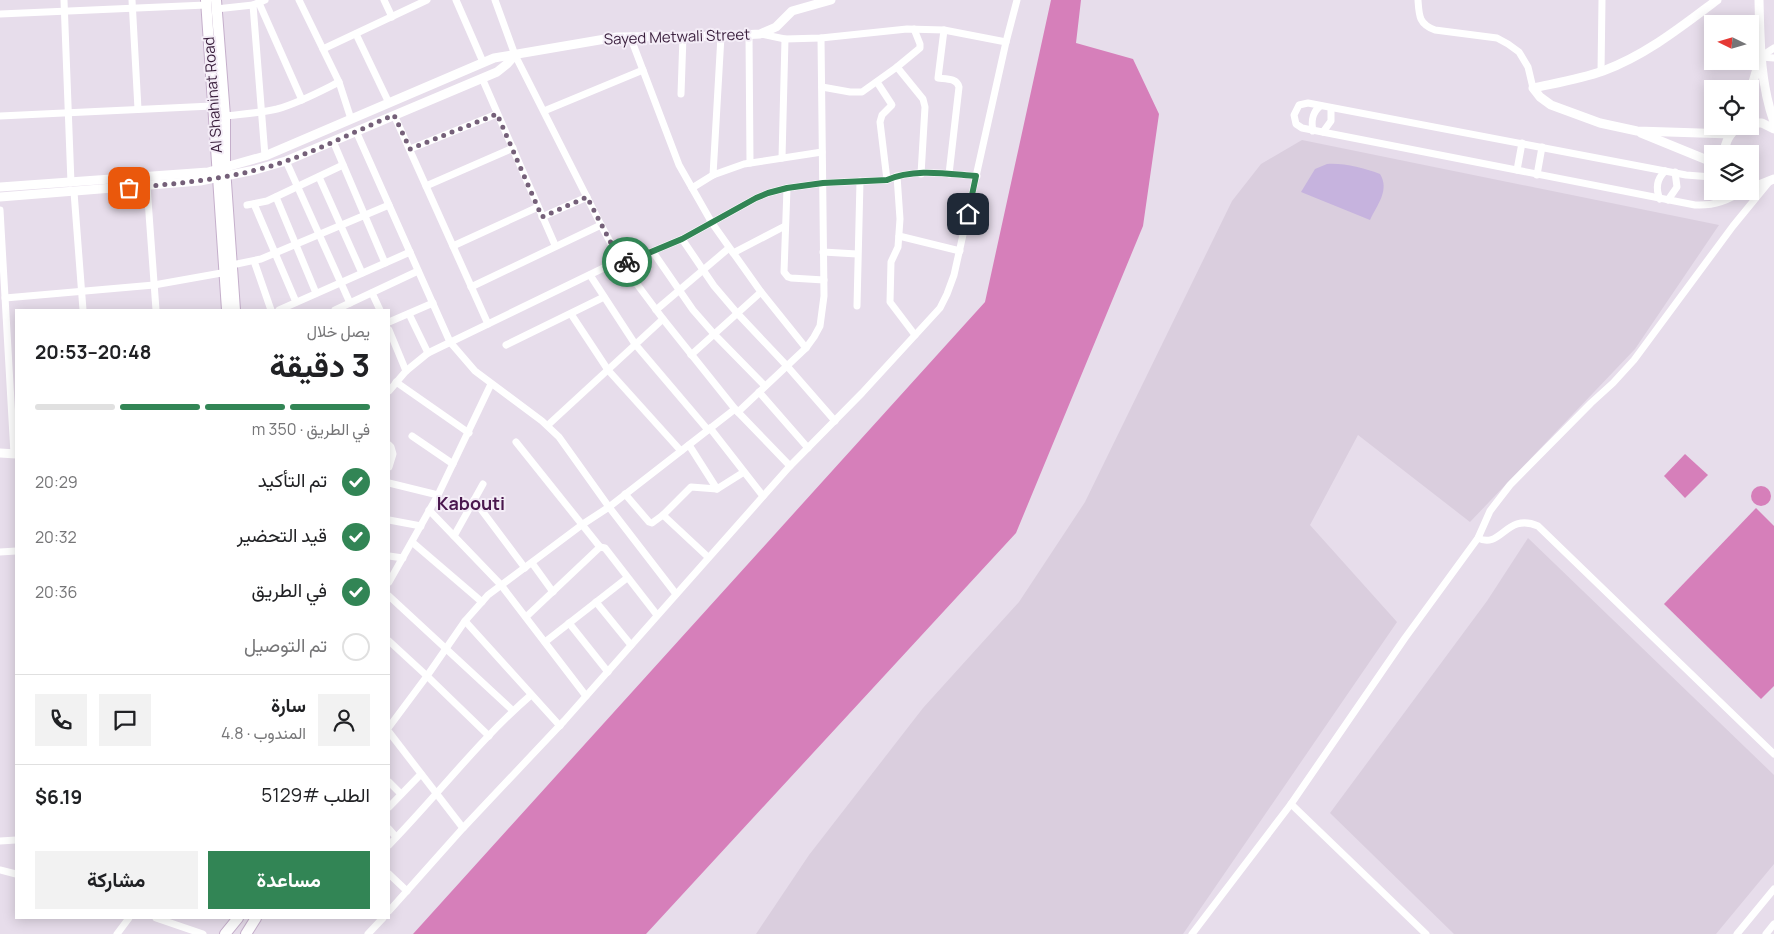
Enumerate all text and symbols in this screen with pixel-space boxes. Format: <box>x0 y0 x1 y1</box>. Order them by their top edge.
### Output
north arrow <box>1704 15 1759 70</box>
map controls <box>1704 15 1759 200</box>
street label: Sayed Metwali Street <box>604 23 750 50</box>
street label: Al Shahinat Road <box>198 36 227 154</box>
button: locate <box>1704 80 1759 135</box>
button: layers <box>1704 145 1759 200</box>
pin <box>108 167 150 209</box>
icon: bag <box>115 174 143 202</box>
pin <box>947 193 989 235</box>
icon: home <box>954 200 982 228</box>
courier <box>602 237 652 287</box>
icon: bike <box>613 248 641 276</box>
text: يصل خلال <box>307 320 370 342</box>
text: 20:48–20:53 <box>35 339 151 365</box>
text: 3 دقيقة <box>270 343 370 387</box>
text: في الطريق · 350 m <box>252 418 370 440</box>
text: تم التأكيد <box>258 467 327 493</box>
icon: check <box>342 468 370 496</box>
text: 20:29 <box>35 471 78 493</box>
district label: Kabouti <box>437 491 505 515</box>
text: قيد التحضير <box>237 522 327 548</box>
icon: check <box>342 523 370 551</box>
text: 20:32 <box>35 526 77 548</box>
text: في الطريق <box>252 577 327 603</box>
icon: check <box>342 578 370 606</box>
text: 20:36 <box>35 581 77 603</box>
text: تم التوصيل <box>244 632 327 658</box>
text: سارة <box>271 692 306 718</box>
button: phone <box>35 694 87 746</box>
button: chat <box>99 694 151 746</box>
button: person <box>318 694 370 746</box>
text: المندوب · 4.8 <box>221 722 306 744</box>
text: الطلب #5129 <box>261 782 370 808</box>
text: $6.19 <box>35 784 82 810</box>
button: مشاركة <box>35 851 198 909</box>
button: مساعدة <box>208 851 370 909</box>

